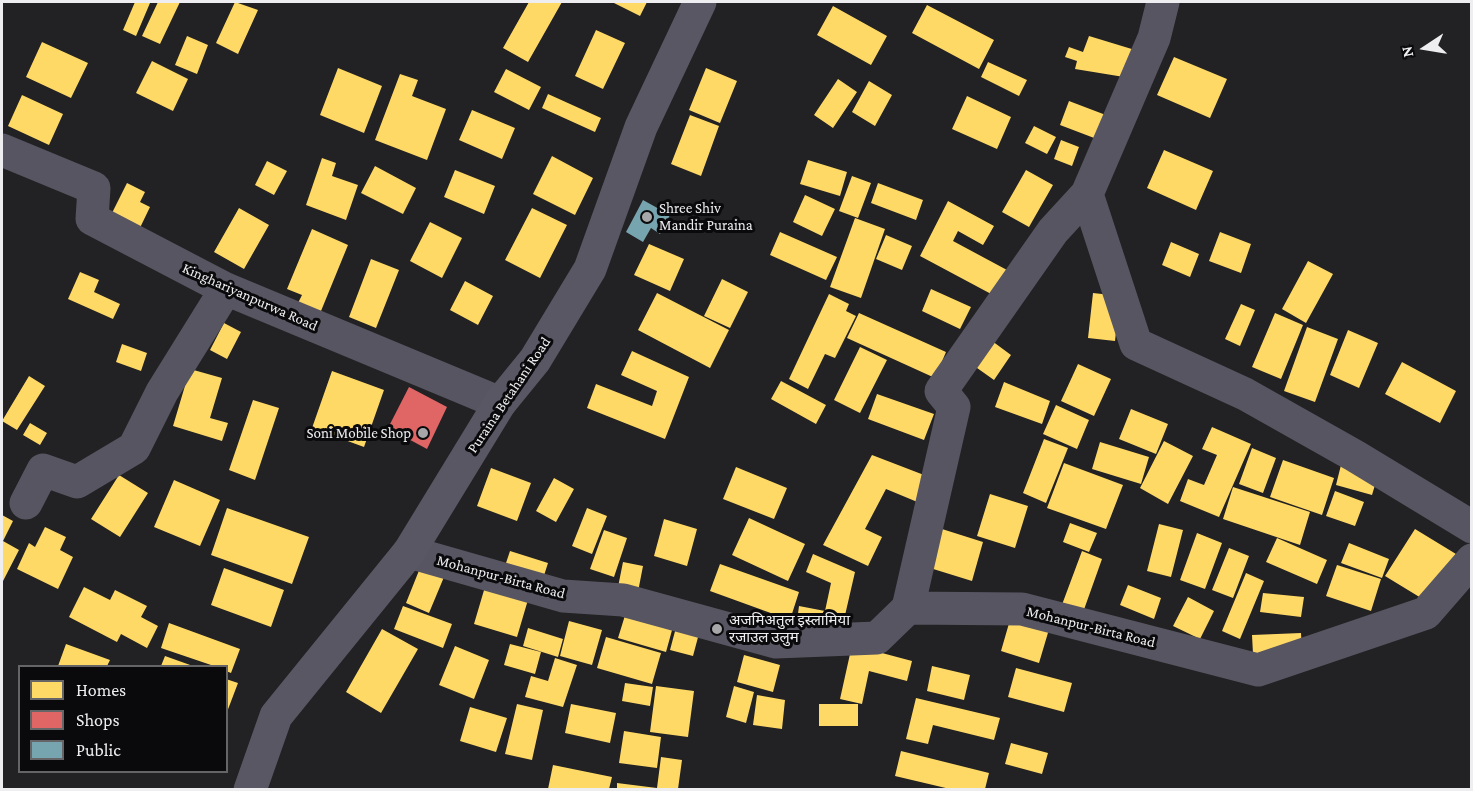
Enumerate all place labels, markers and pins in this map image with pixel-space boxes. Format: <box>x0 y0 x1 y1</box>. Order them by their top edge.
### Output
place label: Shree Shiv Mandir Puraina <box>659 199 753 234</box>
marker: Shree Shiv Mandir Puraina <box>640 210 654 224</box>
place label: Soni Mobile Shop <box>306 424 411 442</box>
marker: Soni Mobile Shop <box>416 426 430 440</box>
place label: अजमिअतुल इस्लामिया रजाउल उलुम <box>729 611 850 646</box>
marker: अजमिअतुल इस्लामिया रजाउल उलुम <box>710 622 724 636</box>

